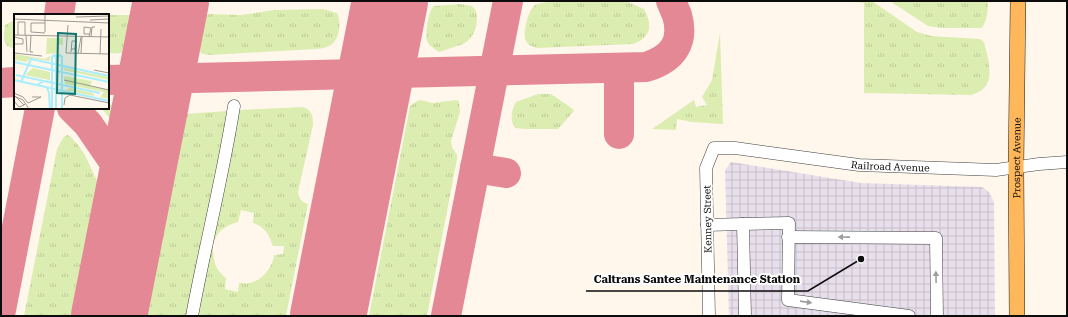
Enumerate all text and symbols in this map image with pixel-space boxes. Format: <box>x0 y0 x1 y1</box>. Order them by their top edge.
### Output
inset map <box>14 14 109 109</box>
street label: Prospect Avenue <box>1011 117 1023 199</box>
street label: Railroad Avenue <box>850 159 930 174</box>
street label: Kenney Street <box>701 185 714 253</box>
one-way arrow <box>837 234 850 240</box>
callout: Caltrans Santee Maintenance Station <box>586 268 808 291</box>
one-way arrow <box>933 270 939 283</box>
text: Caltrans Santee Maintenance Station <box>594 273 801 286</box>
one-way arrow <box>799 299 812 305</box>

